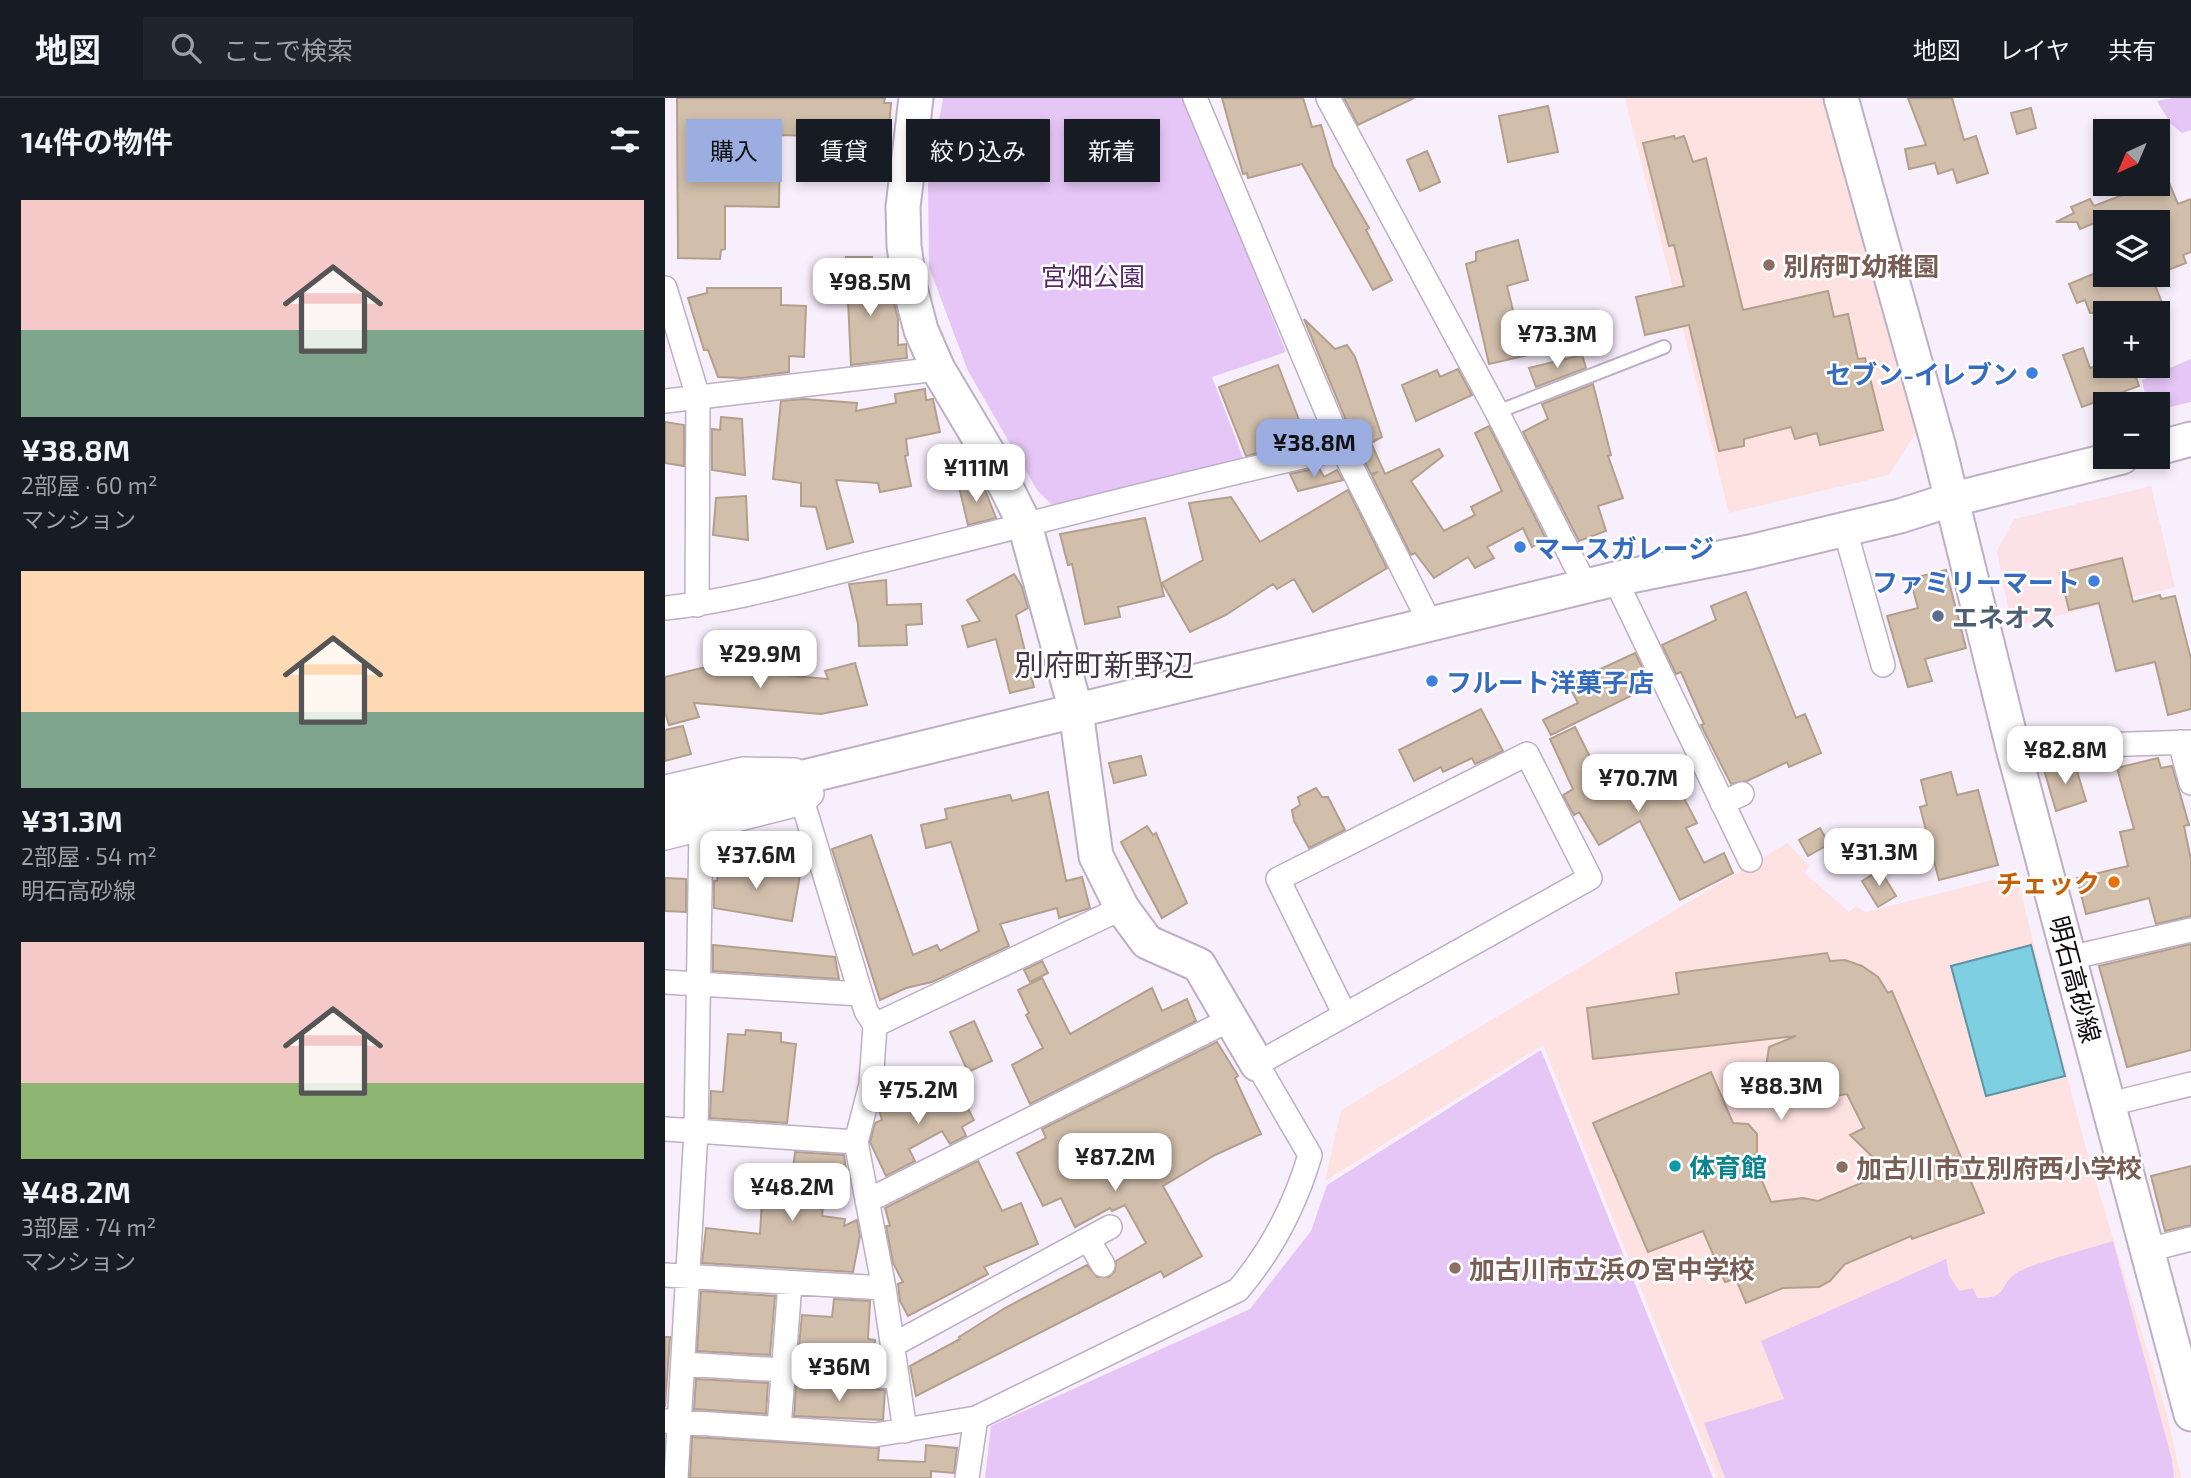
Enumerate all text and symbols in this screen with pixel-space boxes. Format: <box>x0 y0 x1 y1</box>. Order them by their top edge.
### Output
search box <box>143 17 633 80</box>
text: 地図 <box>35 29 101 69</box>
icon: search <box>167 29 205 67</box>
text: ここで検索 <box>223 34 353 65</box>
text: 地図 <box>1913 35 1961 64</box>
text: レイヤ <box>1999 35 2070 64</box>
text: 共有 <box>2108 35 2156 64</box>
chip: 購入 <box>686 119 782 182</box>
chip: 賃貸 <box>796 119 892 182</box>
chip: 絞り込み <box>906 119 1050 182</box>
chip: 新着 <box>1064 119 1160 182</box>
north arrow <box>2093 119 2170 196</box>
map controls <box>2093 119 2170 469</box>
icon: filters <box>606 121 644 159</box>
text: 14件の物件 <box>21 123 173 159</box>
button: layers <box>2093 210 2170 287</box>
icon: home <box>270 246 396 372</box>
place label: 別府町幼稚園 <box>1783 250 1939 281</box>
marker: 別府町幼稚園 <box>1761 257 1777 273</box>
pin: ¥98.5M <box>813 258 927 318</box>
park label: 宮畑公園 <box>1041 260 1145 291</box>
text: ¥98.5M <box>829 267 911 295</box>
button: + <box>2093 301 2170 378</box>
pin: ¥73.3M <box>1500 310 1614 370</box>
text: ¥73.3M <box>1517 319 1597 347</box>
place label: セブン-イレブン <box>1825 358 2018 389</box>
marker: セブン-イレブン <box>2024 365 2040 381</box>
button: − <box>2093 392 2170 469</box>
pin: ¥38.8M <box>1257 420 1371 479</box>
text: ¥38.8M <box>1272 428 1356 456</box>
text: ¥38.8M <box>21 431 130 467</box>
pin: ¥111M <box>927 444 1025 504</box>
text: ¥111M <box>943 453 1009 481</box>
text: 2部屋 · 60 m² <box>21 471 157 499</box>
text: マンション <box>21 505 136 533</box>
place label: マースガレージ <box>1534 532 1714 563</box>
marker: マースガレージ <box>1512 539 1528 555</box>
place label: ファミリーマート <box>1872 566 2080 597</box>
marker: ファミリーマート <box>2086 573 2102 589</box>
place label: エネオス <box>1952 601 2056 632</box>
marker: エネオス <box>1930 608 1946 624</box>
icon: home <box>270 617 396 743</box>
pin: ¥29.9M <box>703 630 817 690</box>
text: ¥29.9M <box>719 639 801 667</box>
district label: 別府町新野辺 <box>1014 646 1194 682</box>
place label: フルート洋菓子店 <box>1446 666 1654 697</box>
marker: フルート洋菓子店 <box>1424 673 1440 689</box>
pin: ¥82.8M <box>2008 726 2122 786</box>
text: ¥82.8M <box>2023 735 2107 763</box>
pin: ¥70.7M <box>1581 754 1695 814</box>
text: ¥70.7M <box>1598 763 1678 791</box>
text: ¥31.3M <box>21 802 123 838</box>
pin: ¥31.3M <box>1822 828 1936 888</box>
pin: ¥37.6M <box>699 832 813 891</box>
text: ¥31.3M <box>1840 837 1918 865</box>
text: ¥37.6M <box>716 840 796 868</box>
text: 2部屋 · 54 m² <box>21 842 157 870</box>
place label: チェック <box>1996 867 2100 898</box>
marker: チェック <box>2106 874 2122 890</box>
text: 明石高砂線 <box>21 876 136 904</box>
street label: 明石高砂線 <box>2044 912 2108 1046</box>
icon: home <box>270 988 396 1114</box>
pin: ¥88.3M <box>1724 1062 1838 1122</box>
pin: ¥75.2M <box>861 1066 975 1126</box>
text: ¥88.3M <box>1739 1071 1823 1099</box>
text: ¥75.2M <box>878 1075 958 1103</box>
pin: ¥87.2M <box>1058 1134 1172 1193</box>
text: ¥87.2M <box>1075 1142 1155 1170</box>
place label: 体育館 <box>1689 1151 1767 1182</box>
place label: 加古川市立別府西小学校 <box>1856 1152 2142 1183</box>
marker: 体育館 <box>1667 1158 1683 1174</box>
marker: 加古川市立別府西小学校 <box>1834 1159 1850 1175</box>
pin: ¥48.2M <box>735 1164 849 1223</box>
text: ¥48.2M <box>750 1172 834 1200</box>
text: ¥48.2M <box>21 1173 131 1209</box>
text: 3部屋 · 74 m² <box>21 1213 156 1241</box>
text: マンション <box>21 1247 136 1275</box>
place label: 加古川市立浜の宮中学校 <box>1469 1253 1755 1284</box>
marker: 加古川市立浜の宮中学校 <box>1447 1260 1463 1276</box>
pin: ¥36M <box>798 1344 880 1403</box>
text: ¥36M <box>808 1352 870 1380</box>

